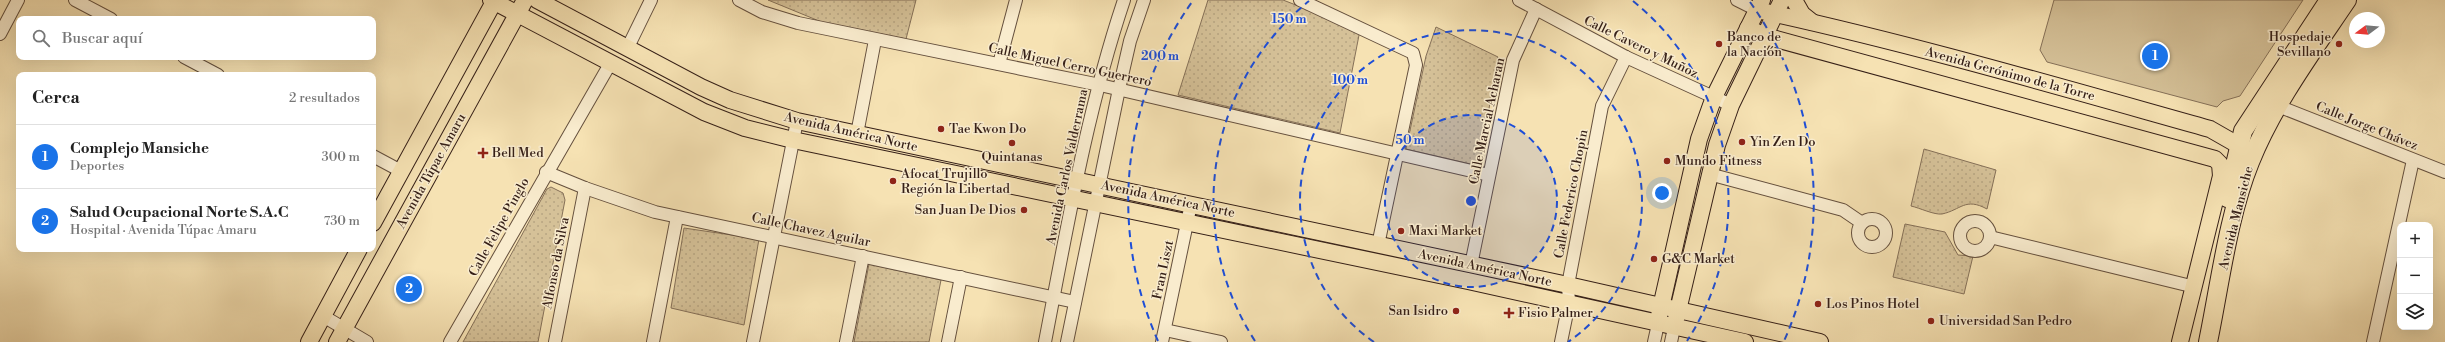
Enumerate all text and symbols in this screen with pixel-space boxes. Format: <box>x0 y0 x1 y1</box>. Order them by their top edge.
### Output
text: 150 m <box>1272 12 1306 27</box>
street label: Calle Cavero y Muñoz <box>1581 12 1701 82</box>
north arrow <box>2349 12 2385 48</box>
search box <box>16 16 376 60</box>
icon: search <box>30 27 52 49</box>
text: Buscar aquí <box>62 29 143 48</box>
place label: Banco de la Nación <box>1726 29 1782 60</box>
place label: Hospedaje Sevillano <box>2269 29 2331 60</box>
marker: Banco de la Nación <box>1714 39 1724 49</box>
marker: Hospedaje Sevillano <box>2334 39 2344 49</box>
street label: Calle Miguel Cerro Guerrero <box>987 40 1153 90</box>
pin: 1 <box>2142 41 2168 71</box>
street label: Avenida Gerónimo de la Torre <box>1922 43 2097 104</box>
text: 200 m <box>1141 49 1179 64</box>
street label: Calle Marcial Acharan <box>1466 56 1508 186</box>
text: 100 m <box>1332 73 1368 88</box>
text: Cerca <box>32 87 80 109</box>
street label: Avenida Carlos Valderrama <box>1042 87 1091 247</box>
text: 2 resultados <box>289 90 360 106</box>
street label: Calle Jorge Chávez <box>2314 98 2420 154</box>
street label: Avenida América Norte <box>782 109 920 155</box>
street label: Avenida Túpac Amaru <box>392 110 470 232</box>
place label: Tae Kwon Do <box>949 121 1026 137</box>
marker: Tae Kwon Do <box>936 124 946 134</box>
street label: Calle Federico Chopin <box>1551 128 1591 260</box>
text: 50 m <box>1395 133 1425 148</box>
place label: Yin Zen Do <box>1749 134 1816 150</box>
marker: Yin Zen Do <box>1737 137 1747 147</box>
marker: Quintanas <box>1007 138 1017 148</box>
text: Complejo Mansiche <box>70 139 209 158</box>
place label: Bell Med <box>491 145 544 161</box>
marker: Bell Med <box>477 147 489 159</box>
text: 1 <box>42 149 48 165</box>
text: 300 m <box>322 149 360 165</box>
place label: Quintanas <box>981 149 1043 165</box>
place label: Mundo Fitness <box>1675 153 1762 169</box>
marker: Mundo Fitness <box>1662 156 1672 166</box>
text: Deportes <box>70 158 124 174</box>
street label: Avenida Mansiche <box>2215 164 2257 273</box>
place label: Afocat Trujillo Región la Libertad <box>900 166 1011 197</box>
street label: Calle Felipe Pinglo <box>465 175 533 279</box>
marker: Afocat Trujillo Región la Libertad <box>888 176 898 186</box>
street label: Avenida América Norte <box>1099 177 1237 221</box>
your location <box>1652 183 1672 203</box>
centre of rings <box>1464 194 1478 208</box>
place label: San Juan De Dios <box>915 202 1016 218</box>
text: Salud Ocupacional Norte S.A.C <box>70 203 288 222</box>
marker: San Juan De Dios <box>1019 205 1029 215</box>
street label: Calle Chavez Aguilar <box>750 210 872 250</box>
text: 2 <box>41 213 49 229</box>
text: 730 m <box>324 213 360 229</box>
street label: Alfonso da Silva <box>539 215 573 311</box>
text: Hospital · Avenida Túpac Amaru <box>70 222 257 238</box>
map controls <box>2397 222 2433 330</box>
button: + <box>2397 222 2433 258</box>
place label: Maxi Market <box>1409 223 1482 239</box>
marker: Maxi Market <box>1396 226 1406 236</box>
street label: Fran Liszt <box>1149 238 1177 301</box>
street label: Avenida América Norte <box>1416 246 1554 290</box>
place label: G&C Market <box>1662 251 1735 267</box>
marker: G&C Market <box>1649 254 1659 264</box>
button: − <box>2397 258 2433 294</box>
pin: 2 <box>396 274 422 304</box>
button: layers <box>2397 294 2433 330</box>
place label: Los Pinos Hotel <box>1826 296 1920 312</box>
marker: Los Pinos Hotel <box>1813 299 1823 309</box>
place label: San Isidro <box>1388 303 1448 319</box>
place label: Fisio Palmer <box>1518 305 1593 321</box>
marker: San Isidro <box>1451 306 1461 316</box>
marker: Fisio Palmer <box>1503 307 1515 319</box>
place label: Universidad San Pedro <box>1939 313 2072 329</box>
marker: Universidad San Pedro <box>1926 316 1936 326</box>

